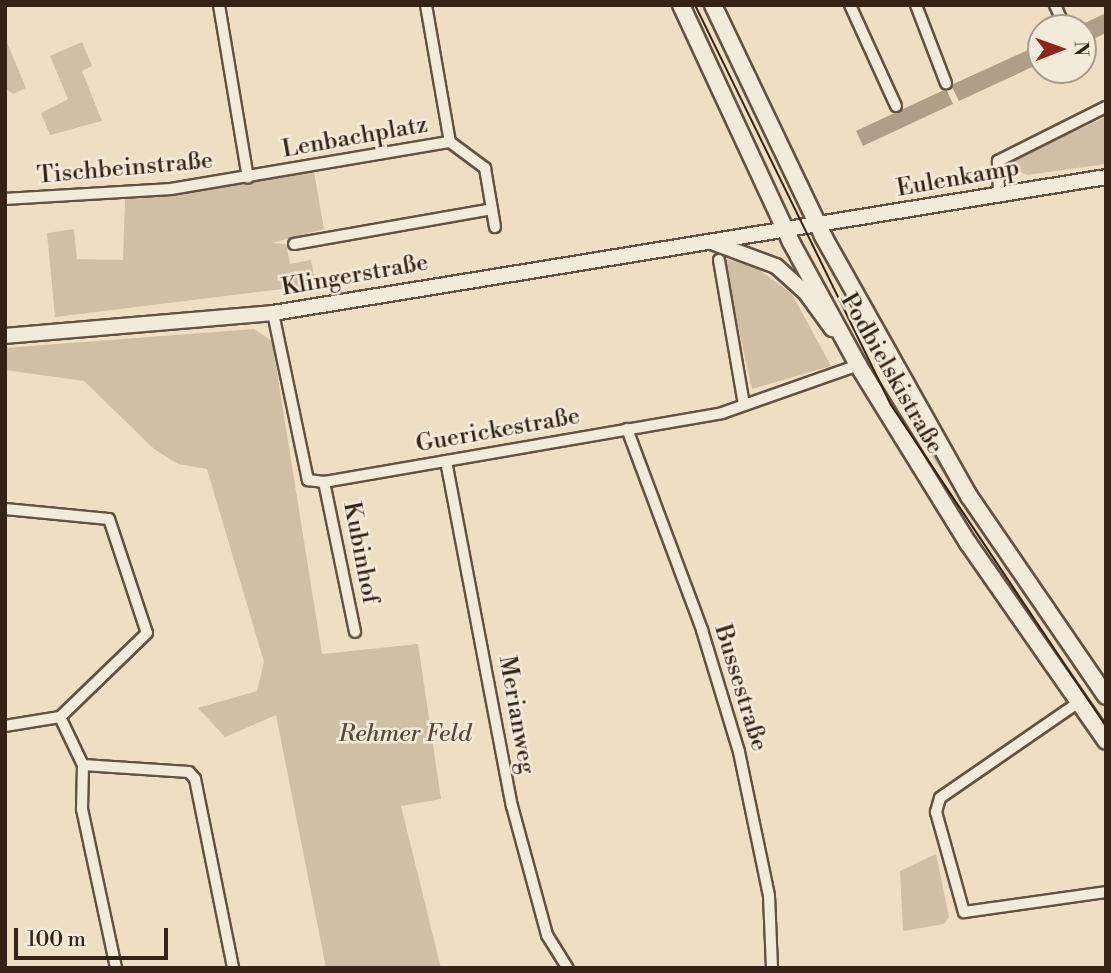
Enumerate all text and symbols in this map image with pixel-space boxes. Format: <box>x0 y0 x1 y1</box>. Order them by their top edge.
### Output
north arrow <box>1027 14 1097 84</box>
text: N <box>1069 41 1093 56</box>
street label: Lenbachplatz <box>280 111 430 165</box>
street label: Tischbeinstraße <box>36 147 214 191</box>
street label: Eulenkamp <box>894 154 1022 204</box>
street label: Klingerstraße <box>279 249 431 303</box>
street label: Podbielskistraße <box>833 288 949 460</box>
street label: Guerickestraße <box>414 402 582 460</box>
street label: Kubinhof <box>336 499 384 607</box>
street label: Bussestraße <box>707 621 773 755</box>
street label: Merianweg <box>491 654 541 776</box>
park label: Rehmer Feld <box>339 721 471 749</box>
scale bar <box>18 914 172 958</box>
text: 100 m <box>27 927 86 953</box>

